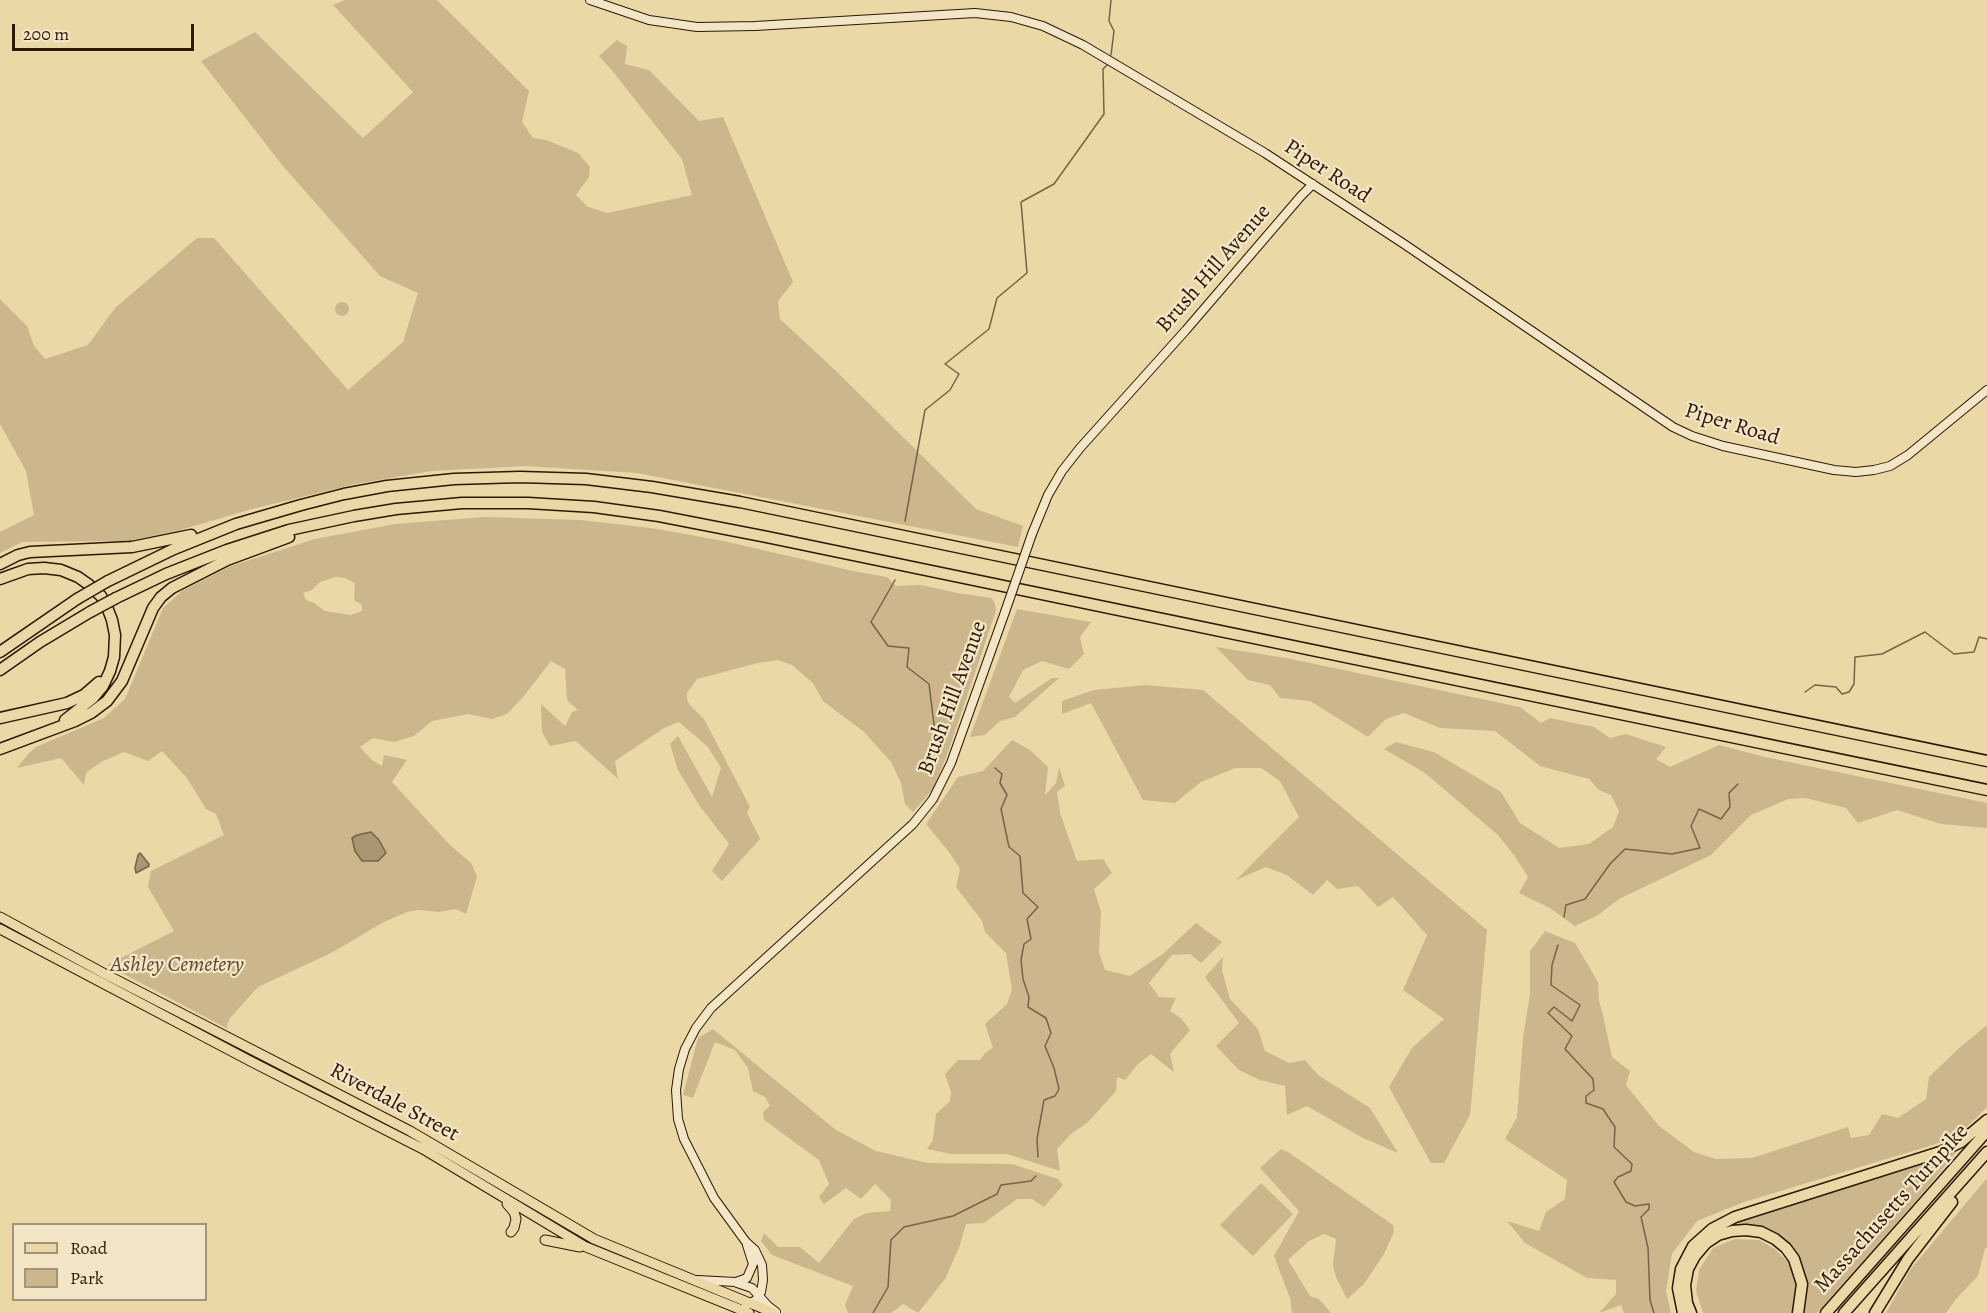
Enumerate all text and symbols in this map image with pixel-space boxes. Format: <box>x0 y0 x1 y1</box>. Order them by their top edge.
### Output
scale bar <box>15 12 196 50</box>
text: 200 m <box>23 22 69 46</box>
street label: Piper Road <box>1279 134 1375 210</box>
street label: Brush Hill Avenue <box>1151 199 1277 339</box>
street label: Piper Road <box>1681 398 1783 452</box>
street label: Brush Hill Avenue <box>913 618 993 778</box>
park label: Ashley Cemetery <box>110 953 244 979</box>
street label: Riverdale Street <box>325 1058 463 1148</box>
street label: Massachusetts Turnpike <box>1809 1119 1975 1299</box>
legend <box>12 1223 207 1301</box>
text: Road <box>70 1236 107 1260</box>
text: Park <box>70 1266 104 1290</box>

